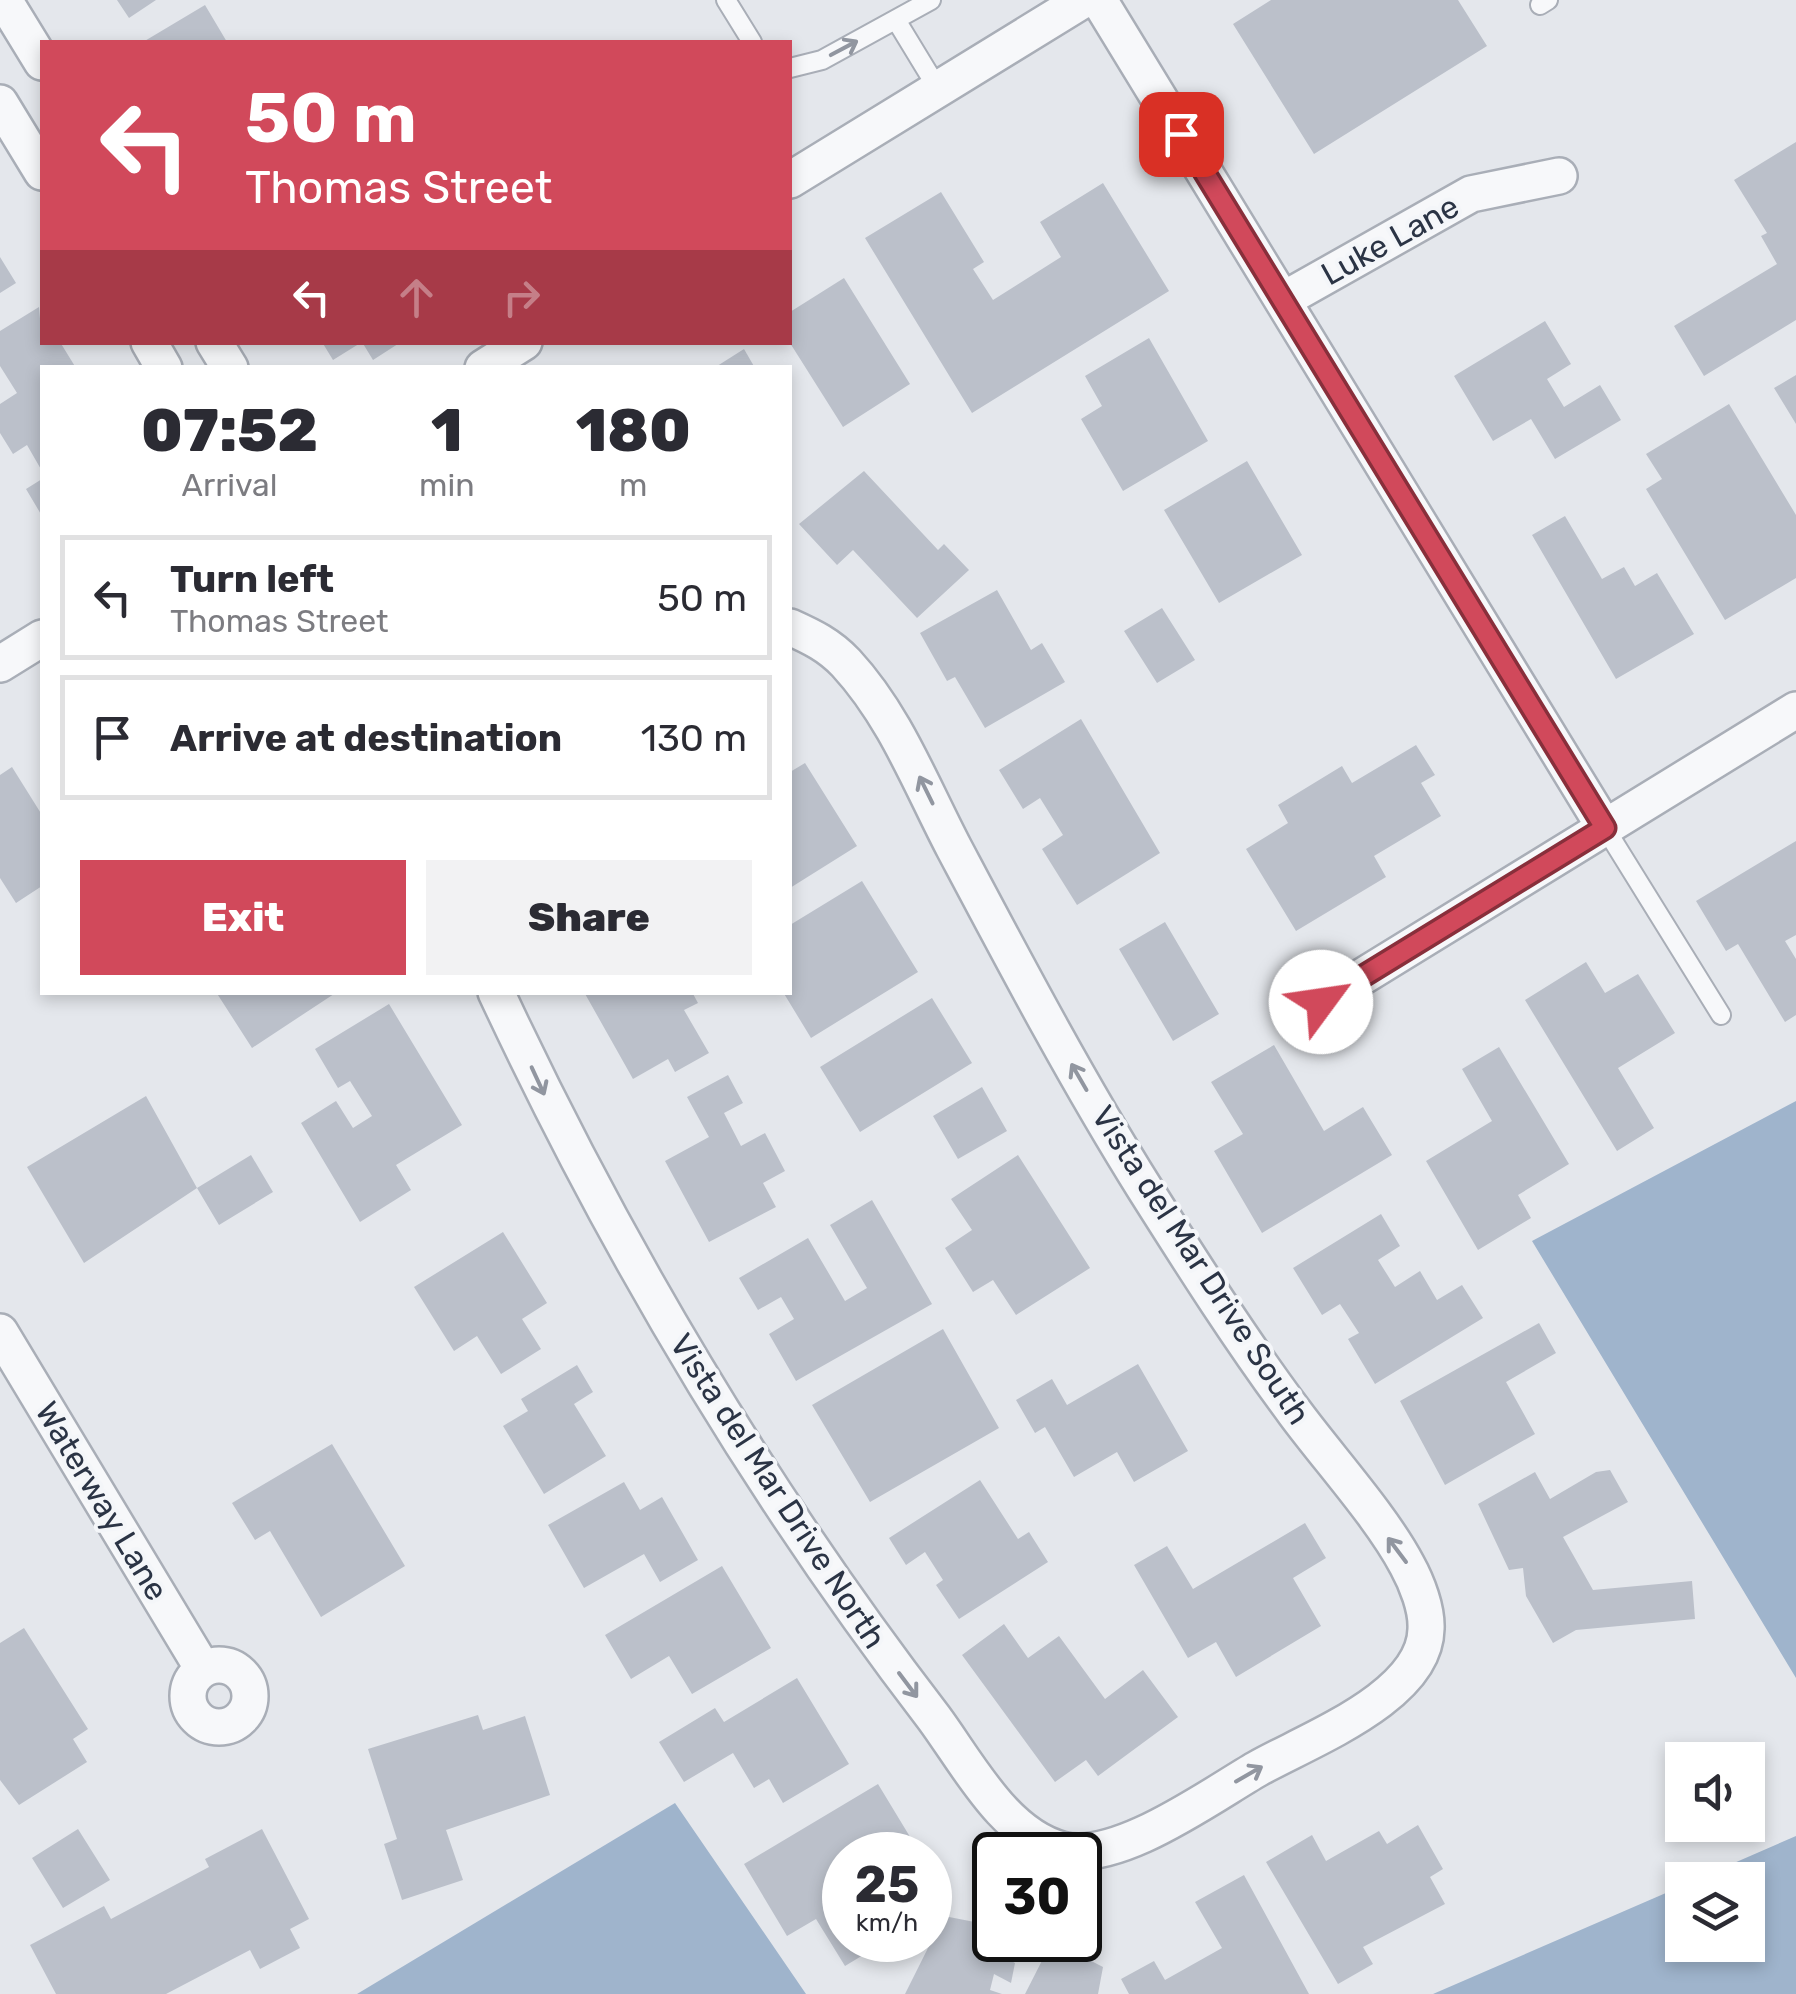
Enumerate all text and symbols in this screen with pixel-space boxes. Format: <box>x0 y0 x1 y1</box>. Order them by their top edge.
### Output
one-way arrow <box>829 38 859 57</box>
text: 50 m <box>245 77 417 160</box>
icon: left <box>80 80 210 210</box>
pin <box>1139 92 1224 177</box>
icon: arrive <box>1154 107 1209 162</box>
text: Thomas Street <box>245 161 552 214</box>
street label: Luke Lane <box>1315 187 1465 293</box>
icon: left <box>284 270 339 325</box>
icon: ahead <box>389 270 444 325</box>
icon: right <box>494 270 549 325</box>
text: 07:52 <box>141 395 318 466</box>
text: 1 <box>431 395 463 466</box>
text: 180 <box>576 395 691 466</box>
text: Arrival <box>182 466 278 504</box>
text: min <box>419 466 475 504</box>
text: m <box>619 466 648 504</box>
text: Turn left <box>170 556 334 602</box>
icon: left <box>85 570 140 625</box>
text: 50 m <box>657 575 747 621</box>
text: Thomas Street <box>170 602 389 640</box>
icon: arrive <box>85 710 140 765</box>
text: Arrive at destination <box>170 715 562 761</box>
text: 130 m <box>641 715 747 761</box>
one-way arrow <box>915 776 934 806</box>
button: Exit <box>80 860 406 975</box>
button: Share <box>426 860 752 975</box>
position arrow <box>1269 950 1373 1054</box>
one-way arrow <box>1069 1063 1089 1092</box>
one-way arrow <box>529 1065 548 1095</box>
street label: Vista del Mar Drive South <box>1084 1099 1318 1431</box>
street label: Vista del Mar Drive North <box>662 1327 894 1655</box>
street label: Waterway Lane <box>28 1395 176 1607</box>
one-way arrow <box>1386 1537 1407 1564</box>
one-way arrow <box>898 1671 919 1698</box>
map controls <box>1665 1742 1765 1962</box>
button: sound <box>1665 1742 1765 1842</box>
one-way arrow <box>1234 1763 1263 1783</box>
speed limit sign: 30 <box>972 1832 1102 1962</box>
text: 25 <box>855 1855 919 1915</box>
button: layers <box>1665 1862 1765 1962</box>
text: km/h <box>856 1908 918 1937</box>

